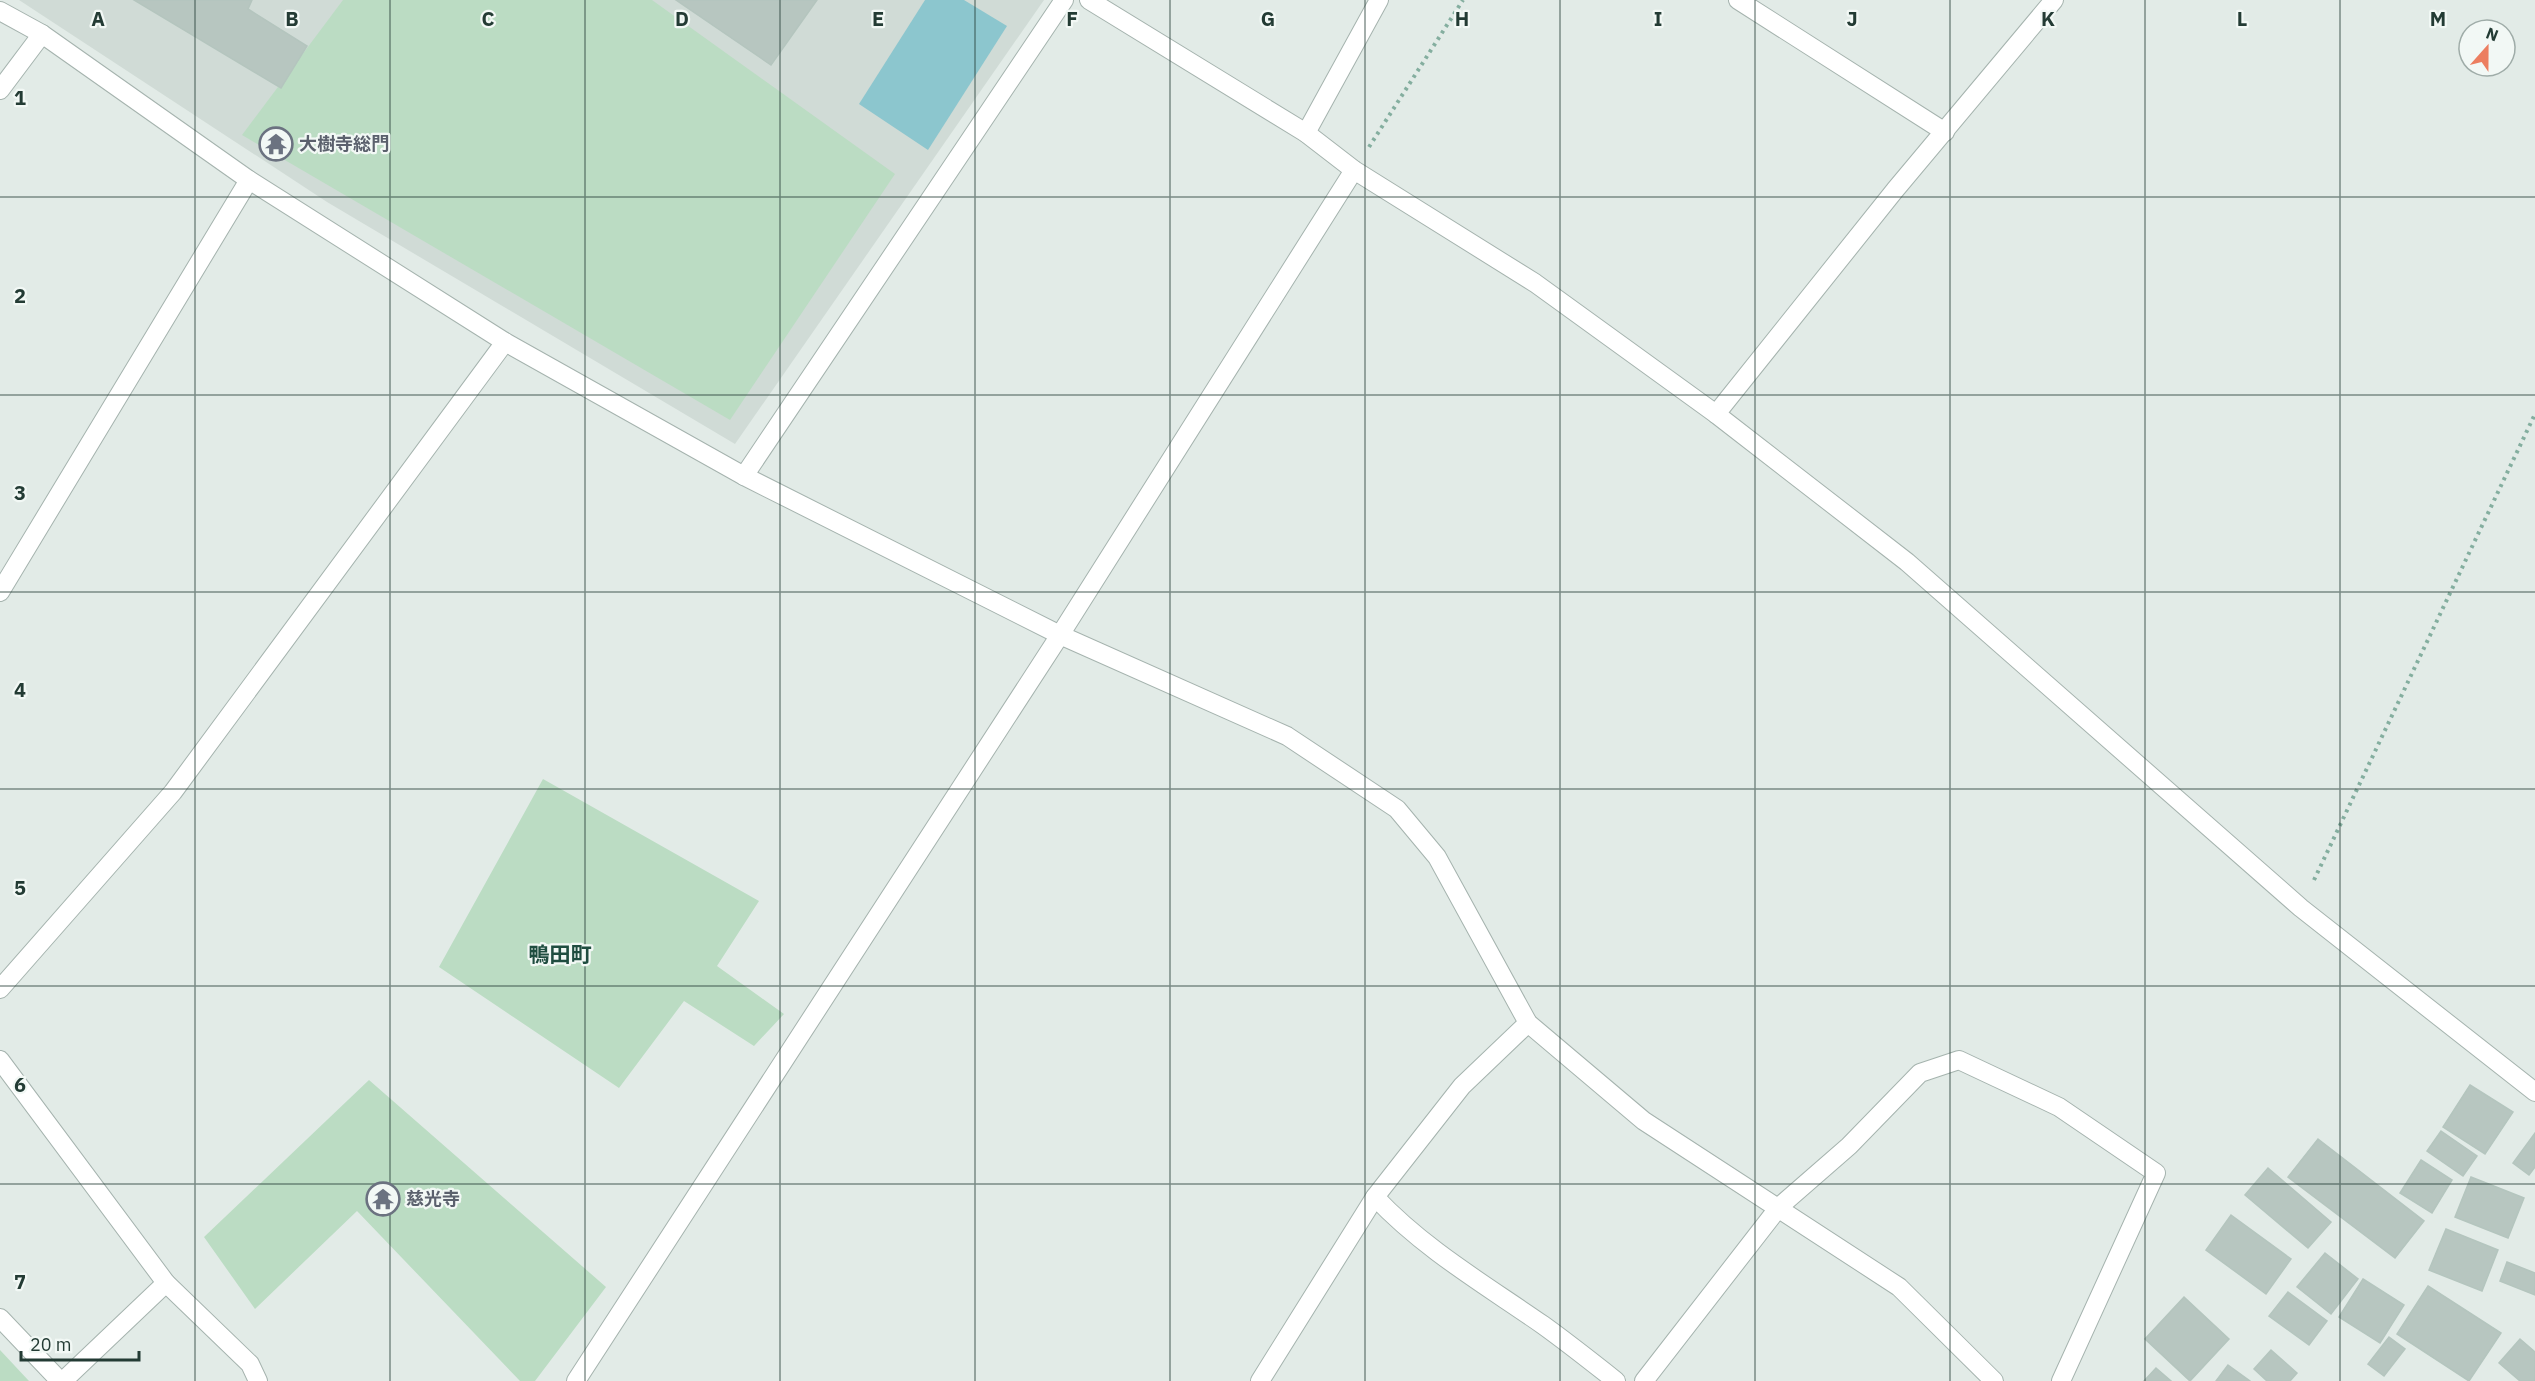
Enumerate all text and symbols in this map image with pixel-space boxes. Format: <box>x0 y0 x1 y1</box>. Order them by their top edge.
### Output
text: A <box>91 5 105 32</box>
text: B <box>285 5 299 32</box>
text: C <box>481 5 495 32</box>
text: D <box>675 5 689 32</box>
text: E <box>872 5 884 32</box>
text: F <box>1066 5 1078 32</box>
text: G <box>1261 5 1275 32</box>
text: H <box>1455 5 1469 32</box>
text: I <box>1654 5 1662 32</box>
text: J <box>1846 5 1858 32</box>
text: K <box>2041 5 2055 32</box>
text: L <box>2237 5 2247 32</box>
text: M <box>2430 5 2446 32</box>
north arrow <box>2457 18 2517 78</box>
text: N <box>2483 23 2501 45</box>
text: 1 <box>14 84 26 111</box>
temple icon: 大樹寺総門 <box>258 126 294 162</box>
place label: 大樹寺総門 <box>299 132 389 155</box>
text: 2 <box>14 282 26 309</box>
text: 3 <box>14 479 26 506</box>
text: 4 <box>14 676 26 703</box>
text: 5 <box>14 874 26 901</box>
district label: 鴨田町 <box>529 940 592 968</box>
text: 6 <box>14 1071 26 1098</box>
temple icon: 慈光寺 <box>365 1181 401 1217</box>
place label: 慈光寺 <box>406 1187 460 1210</box>
text: 7 <box>14 1268 26 1295</box>
scale bar <box>21 1324 140 1362</box>
text: 20 m <box>30 1333 72 1356</box>

